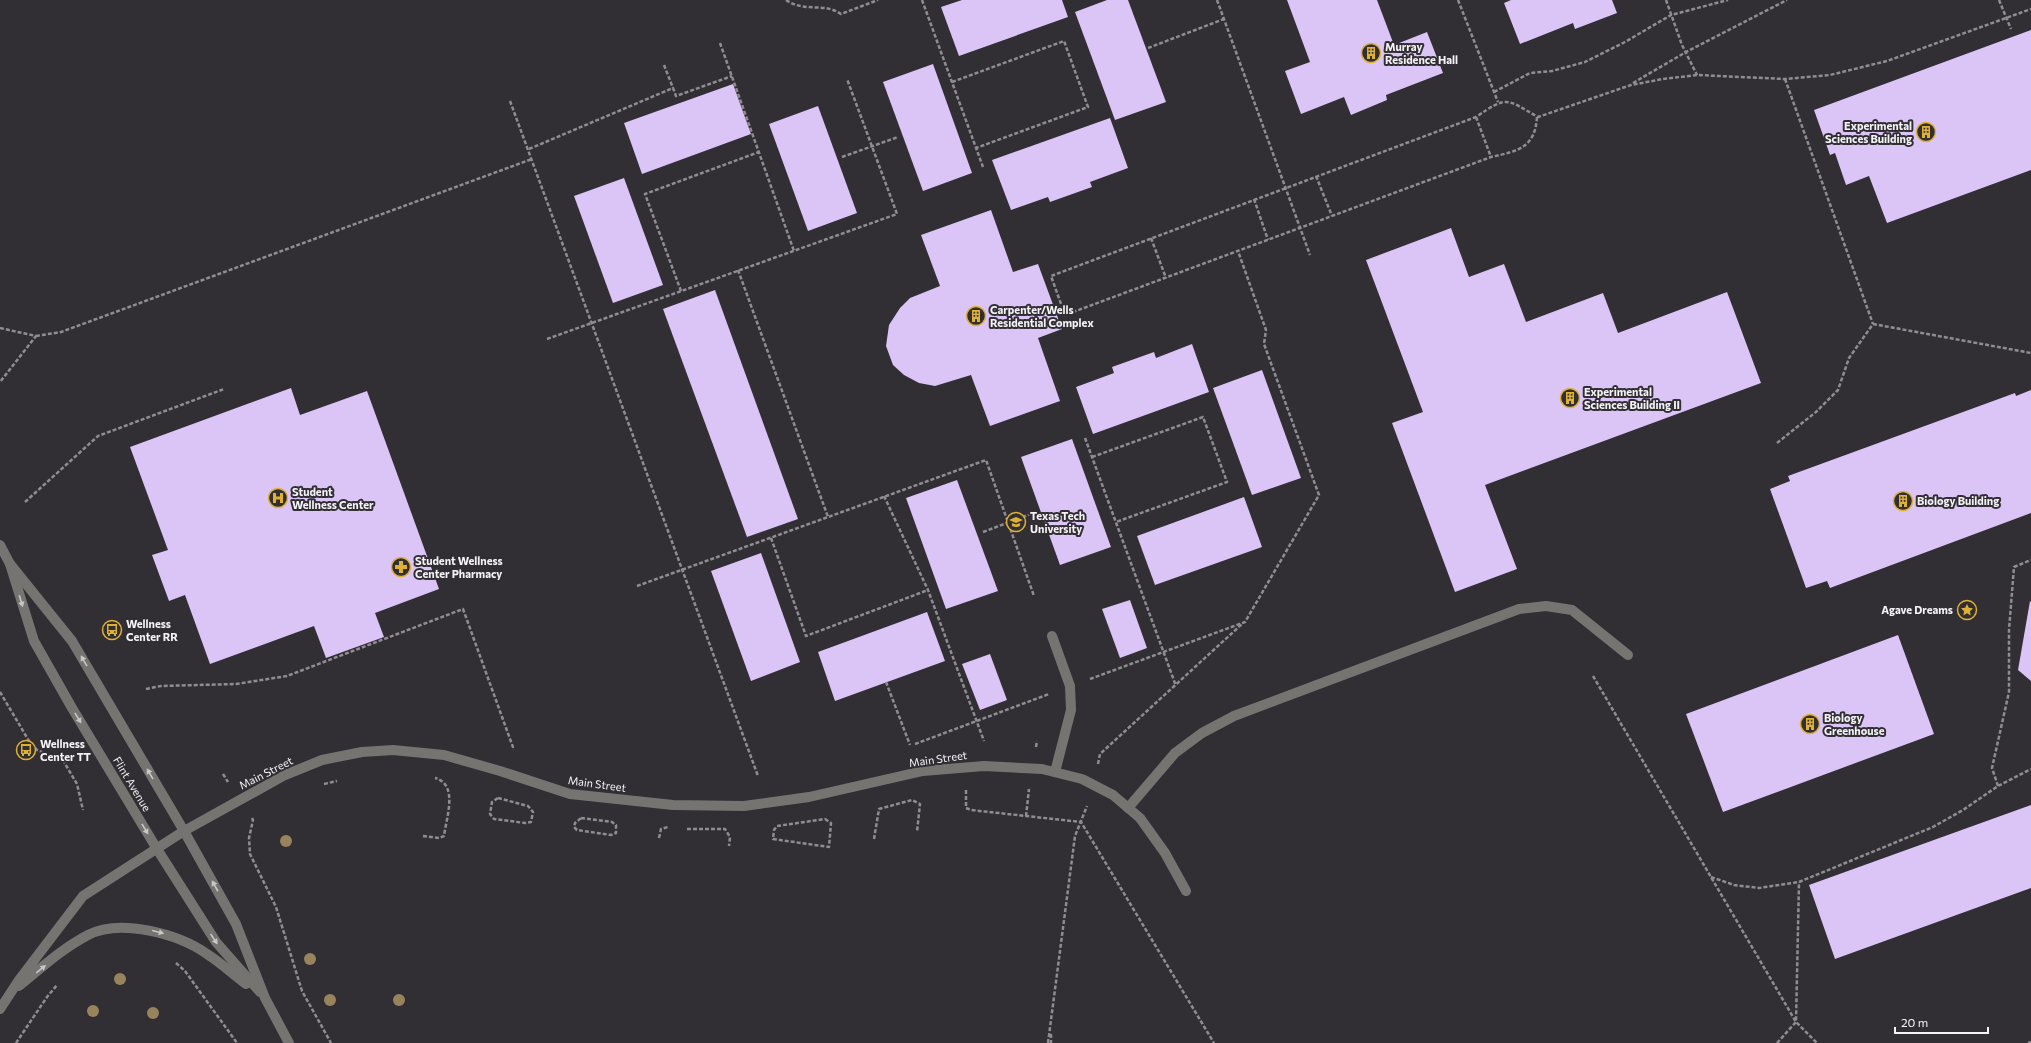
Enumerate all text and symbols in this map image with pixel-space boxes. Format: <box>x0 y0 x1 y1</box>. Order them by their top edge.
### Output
place label: Murray Residence Hall <box>1385 40 1458 66</box>
building icon: Murray Residence Hall <box>1360 42 1382 64</box>
place label: Experimental Sciences Building <box>1825 119 1912 145</box>
building icon: Experimental Sciences Building <box>1915 121 1937 143</box>
place label: Carpenter/Wells Residential Complex <box>990 303 1094 329</box>
building icon: Carpenter/Wells Residential Complex <box>965 305 987 327</box>
place label: Experimental Sciences Building II <box>1584 385 1680 411</box>
building icon: Experimental Sciences Building II <box>1559 387 1581 409</box>
place label: Student Wellness Center <box>292 485 374 511</box>
hospital icon: Student Wellness Center <box>267 487 289 509</box>
building icon: Biology Building <box>1892 490 1914 512</box>
place label: Biology Building <box>1917 494 1999 507</box>
place label: Texas Tech University <box>1030 509 1085 535</box>
school or university icon: Texas Tech University <box>1005 511 1027 533</box>
place label: Student Wellness Center Pharmacy <box>415 554 503 580</box>
pharmacy icon: Student Wellness Center Pharmacy <box>390 556 412 578</box>
one-way arrow <box>18 596 24 608</box>
place icon: Agave Dreams <box>1956 599 1978 621</box>
place label: Agave Dreams <box>1881 603 1953 616</box>
place label: Wellness Center RR <box>126 617 178 643</box>
bus stop icon: Wellness Center RR <box>101 619 123 641</box>
one-way arrow <box>81 655 88 667</box>
place label: Biology Greenhouse <box>1824 711 1885 737</box>
one-way arrow <box>74 712 81 724</box>
building icon: Biology Greenhouse <box>1799 713 1821 735</box>
place label: Wellness Center TT <box>40 737 91 763</box>
bus stop icon: Wellness Center TT <box>15 739 37 761</box>
street label: Main Street <box>908 748 968 769</box>
street label: Main Street <box>237 753 295 792</box>
street label: Flint Avenue <box>111 754 154 814</box>
one-way arrow <box>146 768 153 780</box>
street label: Main Street <box>567 773 627 794</box>
one-way arrow <box>141 823 148 835</box>
one-way arrow <box>211 880 218 892</box>
one-way arrow <box>152 930 164 936</box>
one-way arrow <box>210 934 218 944</box>
one-way arrow <box>35 964 46 973</box>
scale bar <box>1895 1009 1988 1035</box>
text: 20 m <box>1901 1015 1928 1029</box>

